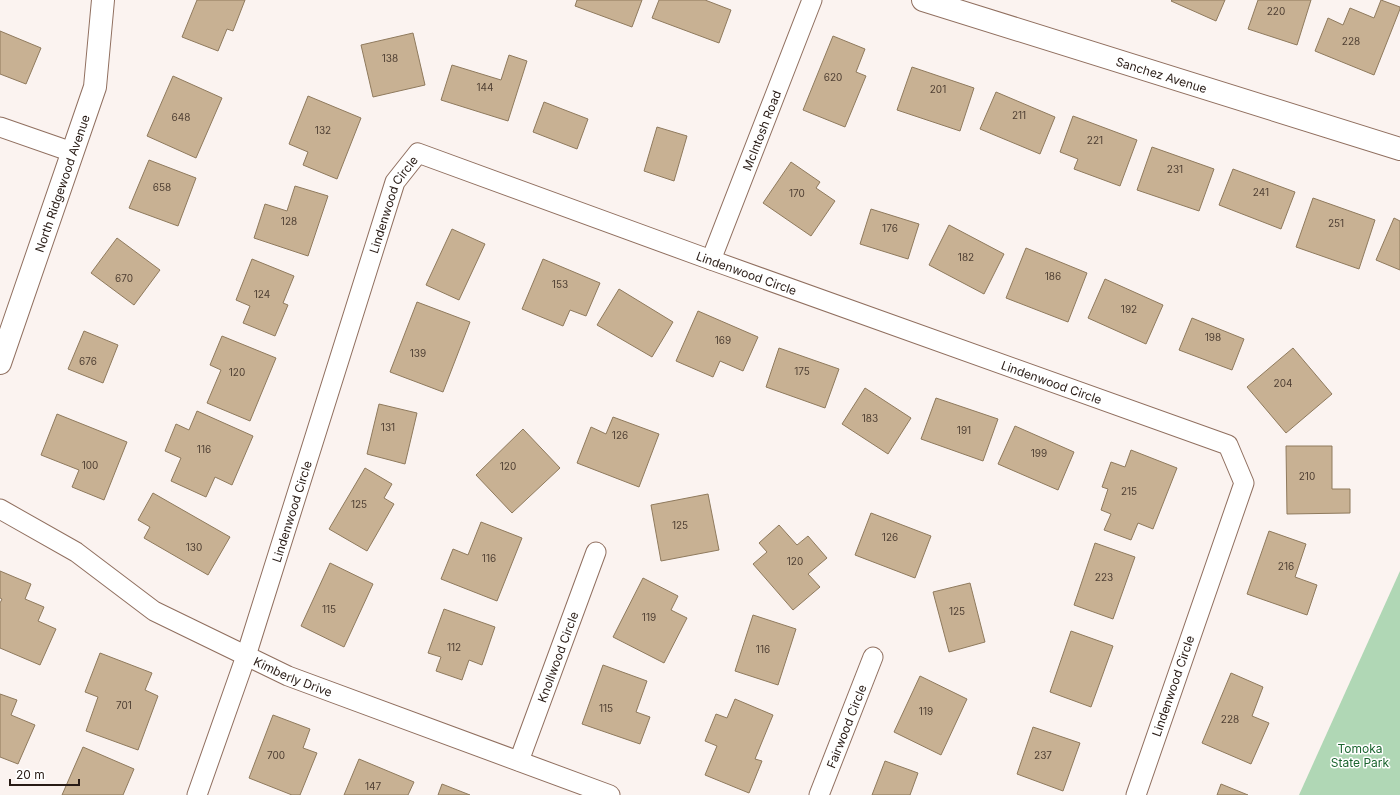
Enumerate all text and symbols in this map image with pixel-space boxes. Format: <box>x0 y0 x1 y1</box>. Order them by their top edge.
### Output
house number: 220 <box>1267 5 1285 17</box>
house number: 228 <box>1342 35 1360 47</box>
house number: 138 <box>382 52 398 64</box>
street label: Sanchez Avenue <box>1114 53 1209 96</box>
house number: 620 <box>824 71 842 83</box>
house number: 144 <box>477 81 494 93</box>
house number: 201 <box>930 83 946 95</box>
street label: McIntosh Road <box>739 88 784 173</box>
house number: 211 <box>1012 109 1026 121</box>
house number: 648 <box>172 111 190 123</box>
street label: North Ridgewood Avenue <box>31 113 92 254</box>
house number: 132 <box>315 124 331 136</box>
house number: 221 <box>1087 134 1103 146</box>
street label: Lindenwood Circle <box>366 153 421 255</box>
house number: 231 <box>1167 163 1183 175</box>
house number: 658 <box>153 181 171 193</box>
house number: 241 <box>1253 186 1269 198</box>
house number: 170 <box>789 187 805 199</box>
house number: 128 <box>281 215 297 227</box>
house number: 251 <box>1328 217 1344 229</box>
house number: 176 <box>882 222 898 234</box>
street label: Lindenwood Circle <box>694 248 799 298</box>
house number: 182 <box>958 251 974 263</box>
house number: 186 <box>1045 270 1061 282</box>
house number: 670 <box>115 272 133 284</box>
house number: 153 <box>552 278 568 290</box>
house number: 124 <box>254 288 270 300</box>
house number: 192 <box>1121 303 1137 315</box>
house number: 198 <box>1205 331 1221 343</box>
house number: 169 <box>715 334 731 346</box>
house number: 139 <box>410 347 426 359</box>
house number: 676 <box>79 355 97 367</box>
street label: Lindenwood Circle <box>999 357 1104 407</box>
house number: 175 <box>794 365 810 377</box>
house number: 120 <box>229 366 245 378</box>
house number: 204 <box>1274 377 1292 389</box>
house number: 183 <box>862 412 878 424</box>
house number: 131 <box>381 421 395 433</box>
house number: 191 <box>957 424 971 436</box>
house number: 126 <box>612 429 628 441</box>
house number: 116 <box>197 443 211 455</box>
house number: 199 <box>1031 447 1047 459</box>
house number: 100 <box>82 459 98 471</box>
street label: Lindenwood Circle <box>268 459 314 564</box>
house number: 120 <box>500 460 516 472</box>
house number: 210 <box>1299 470 1315 482</box>
house number: 215 <box>1121 485 1137 497</box>
house number: 125 <box>351 498 367 510</box>
house number: 125 <box>672 519 688 531</box>
house number: 126 <box>882 531 898 543</box>
house number: 130 <box>186 541 202 553</box>
house number: 116 <box>482 552 496 564</box>
house number: 120 <box>787 555 803 567</box>
house number: 216 <box>1278 560 1294 572</box>
house number: 223 <box>1095 571 1113 583</box>
house number: 115 <box>322 603 336 615</box>
house number: 125 <box>949 605 965 617</box>
street label: Knollwood Circle <box>534 609 581 704</box>
house number: 119 <box>642 611 656 623</box>
street label: Lindenwood Circle <box>1149 634 1197 738</box>
house number: 112 <box>447 641 461 653</box>
house number: 116 <box>756 643 770 655</box>
street label: Kimberly Drive <box>252 653 334 699</box>
street label: Fairwood Circle <box>823 682 869 770</box>
house number: 701 <box>116 699 132 711</box>
house number: 115 <box>599 702 613 714</box>
house number: 119 <box>919 705 933 717</box>
house number: 228 <box>1221 713 1239 725</box>
park label: Tomoka State Park <box>1331 741 1390 770</box>
house number: 700 <box>267 749 285 761</box>
house number: 237 <box>1034 749 1052 761</box>
scale bar <box>10 761 79 787</box>
text: 20 m <box>16 767 45 782</box>
house number: 147 <box>365 780 381 792</box>

